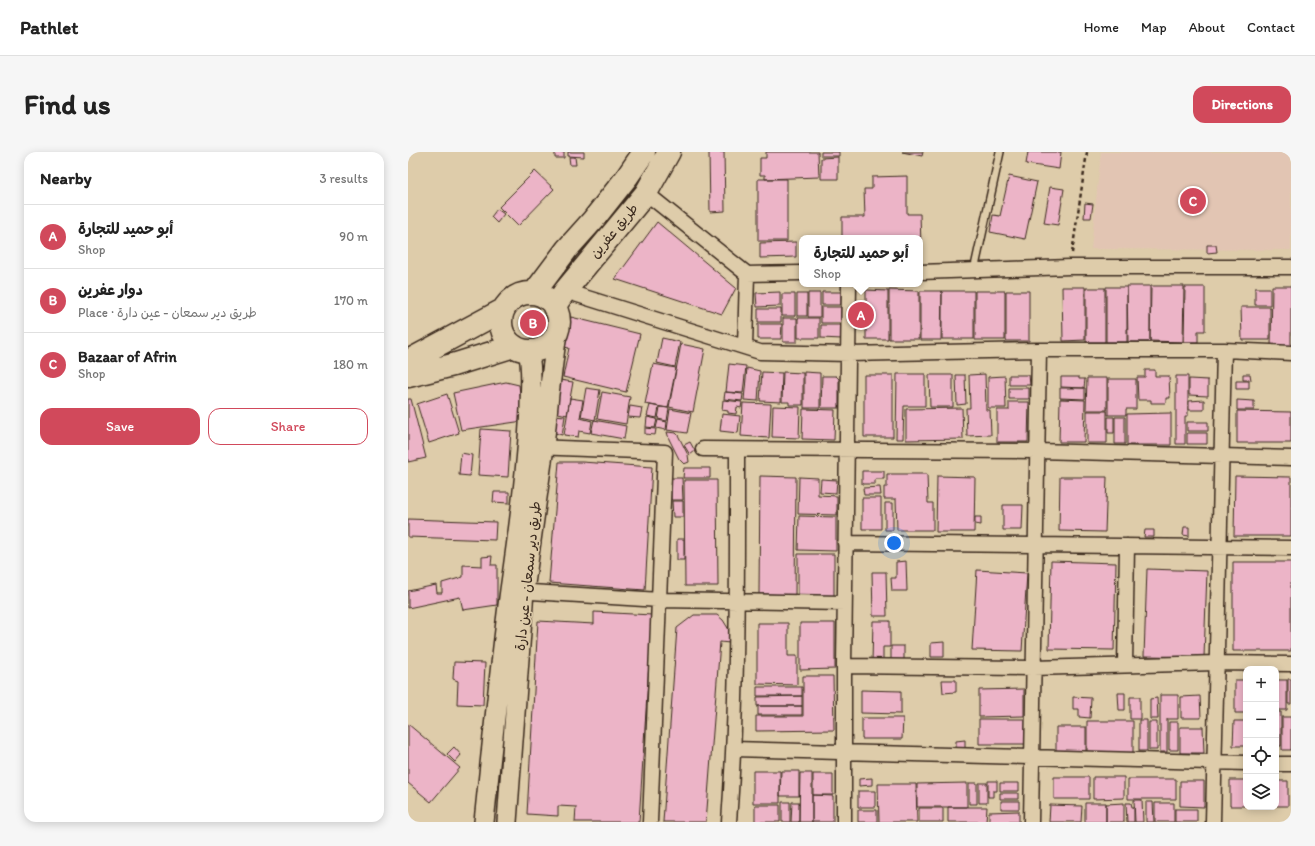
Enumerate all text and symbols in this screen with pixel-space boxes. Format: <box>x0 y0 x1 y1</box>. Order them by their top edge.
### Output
text: Pathlet <box>20 16 78 39</box>
text: Home <box>1084 19 1119 36</box>
text: Map <box>1141 19 1167 36</box>
text: About <box>1189 19 1225 36</box>
text: Contact <box>1247 19 1295 36</box>
button: Directions <box>1193 86 1291 123</box>
text: Find us <box>24 87 111 121</box>
text: Nearby <box>40 168 92 188</box>
text: 3 results <box>319 171 368 186</box>
pin: C <box>1180 186 1206 216</box>
street label: طريق عفرين <box>586 200 642 262</box>
text: أبو حميد للتجارة <box>78 220 173 238</box>
text: A <box>49 229 57 244</box>
text: 90 m <box>339 229 368 244</box>
popup <box>799 235 923 287</box>
text: Shop <box>78 242 105 257</box>
text: أبو حميد للتجارة <box>813 244 909 262</box>
text: Shop <box>813 266 841 281</box>
text: دوار عفرين <box>78 281 143 299</box>
text: B <box>49 293 57 308</box>
text: 170 m <box>334 293 368 308</box>
pin: A <box>848 300 874 330</box>
text: Place · طريق دير سمعان - عين دارة <box>78 305 257 320</box>
pin: B <box>520 308 546 338</box>
text: Bazaar of Afrin <box>78 348 177 366</box>
text: C <box>49 357 57 372</box>
text: 180 m <box>333 357 368 372</box>
text: Shop <box>78 366 105 381</box>
button: Save <box>40 408 200 445</box>
button: Share <box>208 408 368 445</box>
street label: طريق دير سمعان - عين دارة <box>512 500 544 652</box>
your location <box>884 533 904 553</box>
map controls <box>1243 666 1279 810</box>
button: + <box>1243 666 1279 702</box>
button: − <box>1243 702 1279 738</box>
button: locate <box>1243 738 1279 774</box>
button: layers <box>1243 774 1279 810</box>

